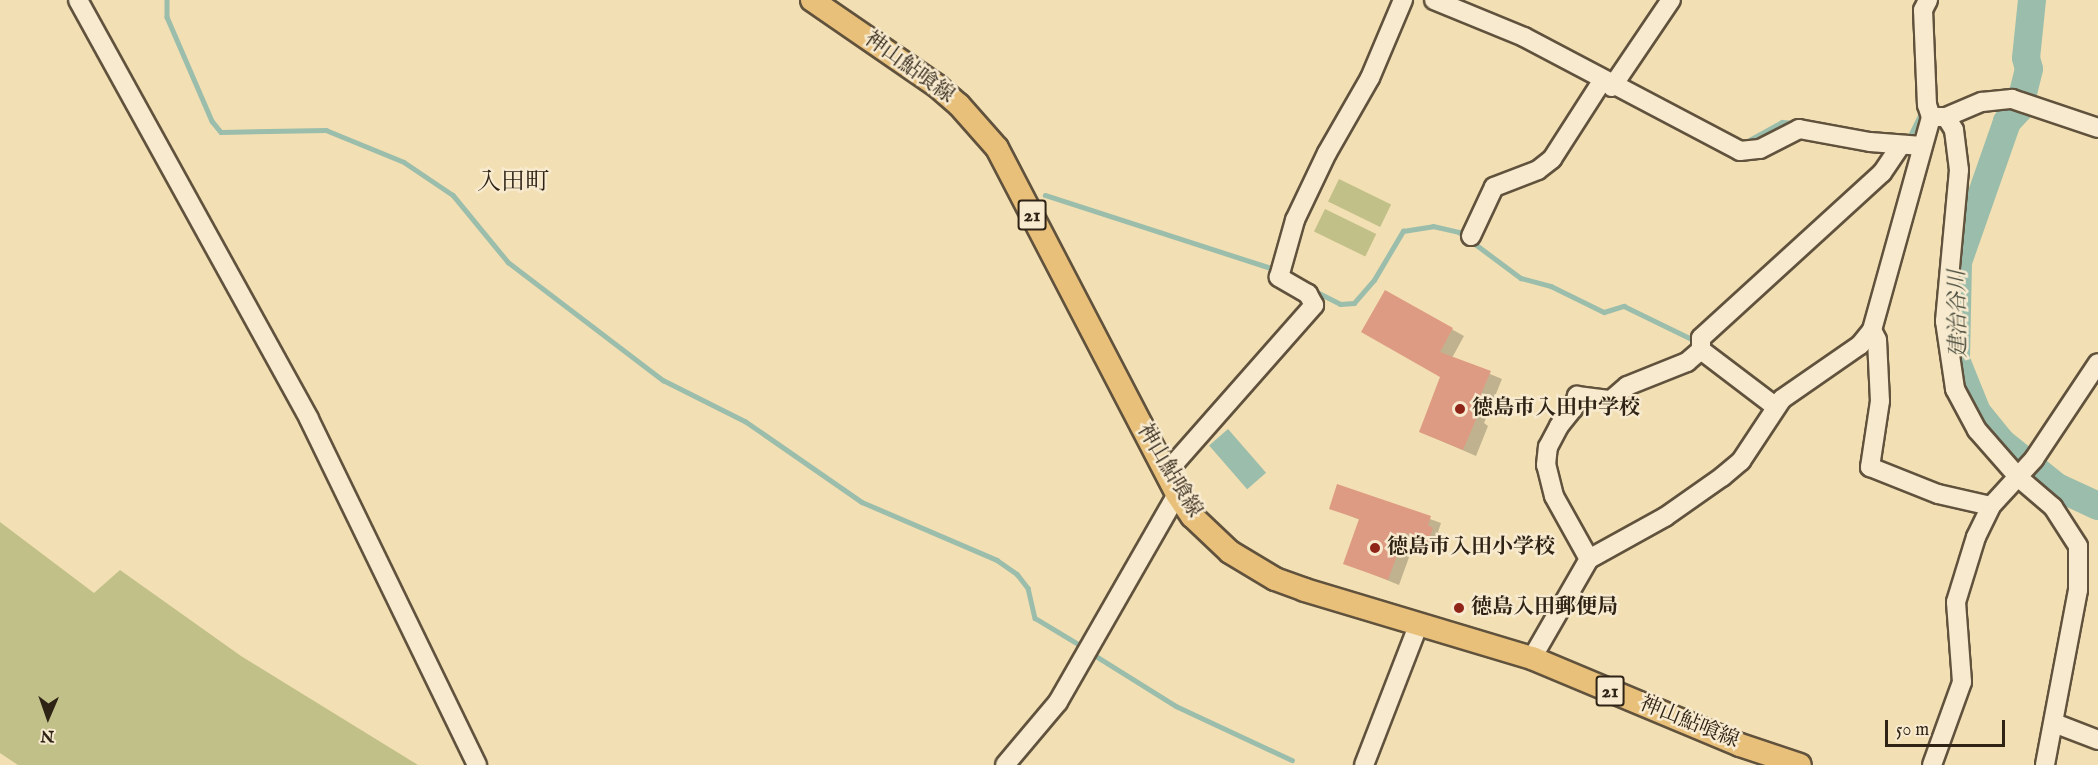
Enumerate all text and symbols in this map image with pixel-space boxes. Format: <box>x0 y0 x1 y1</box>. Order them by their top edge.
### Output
street label: 神山鮎喰線 <box>859 27 959 109</box>
district label: 入田町 <box>477 169 549 197</box>
road number: 21 <box>1017 198 1047 232</box>
water label: 建治谷川 <box>1945 270 1973 358</box>
place label: 徳島市入田中学校 <box>1472 396 1640 422</box>
marker: 徳島市入田中学校 <box>1453 402 1467 416</box>
street label: 神山鮎喰線 <box>1131 420 1207 522</box>
place label: 徳島市入田小学校 <box>1387 535 1555 561</box>
marker: 徳島市入田小学校 <box>1368 541 1382 555</box>
place label: 徳島入田郵便局 <box>1471 595 1618 621</box>
marker: 徳島入田郵便局 <box>1452 601 1466 615</box>
road number: 21 <box>1595 674 1625 708</box>
north arrow <box>18 687 78 747</box>
street label: 神山鮎喰線 <box>1636 692 1742 754</box>
scale bar <box>1888 708 2008 746</box>
text: 50 m <box>1896 719 1929 742</box>
text: N <box>40 725 55 745</box>

